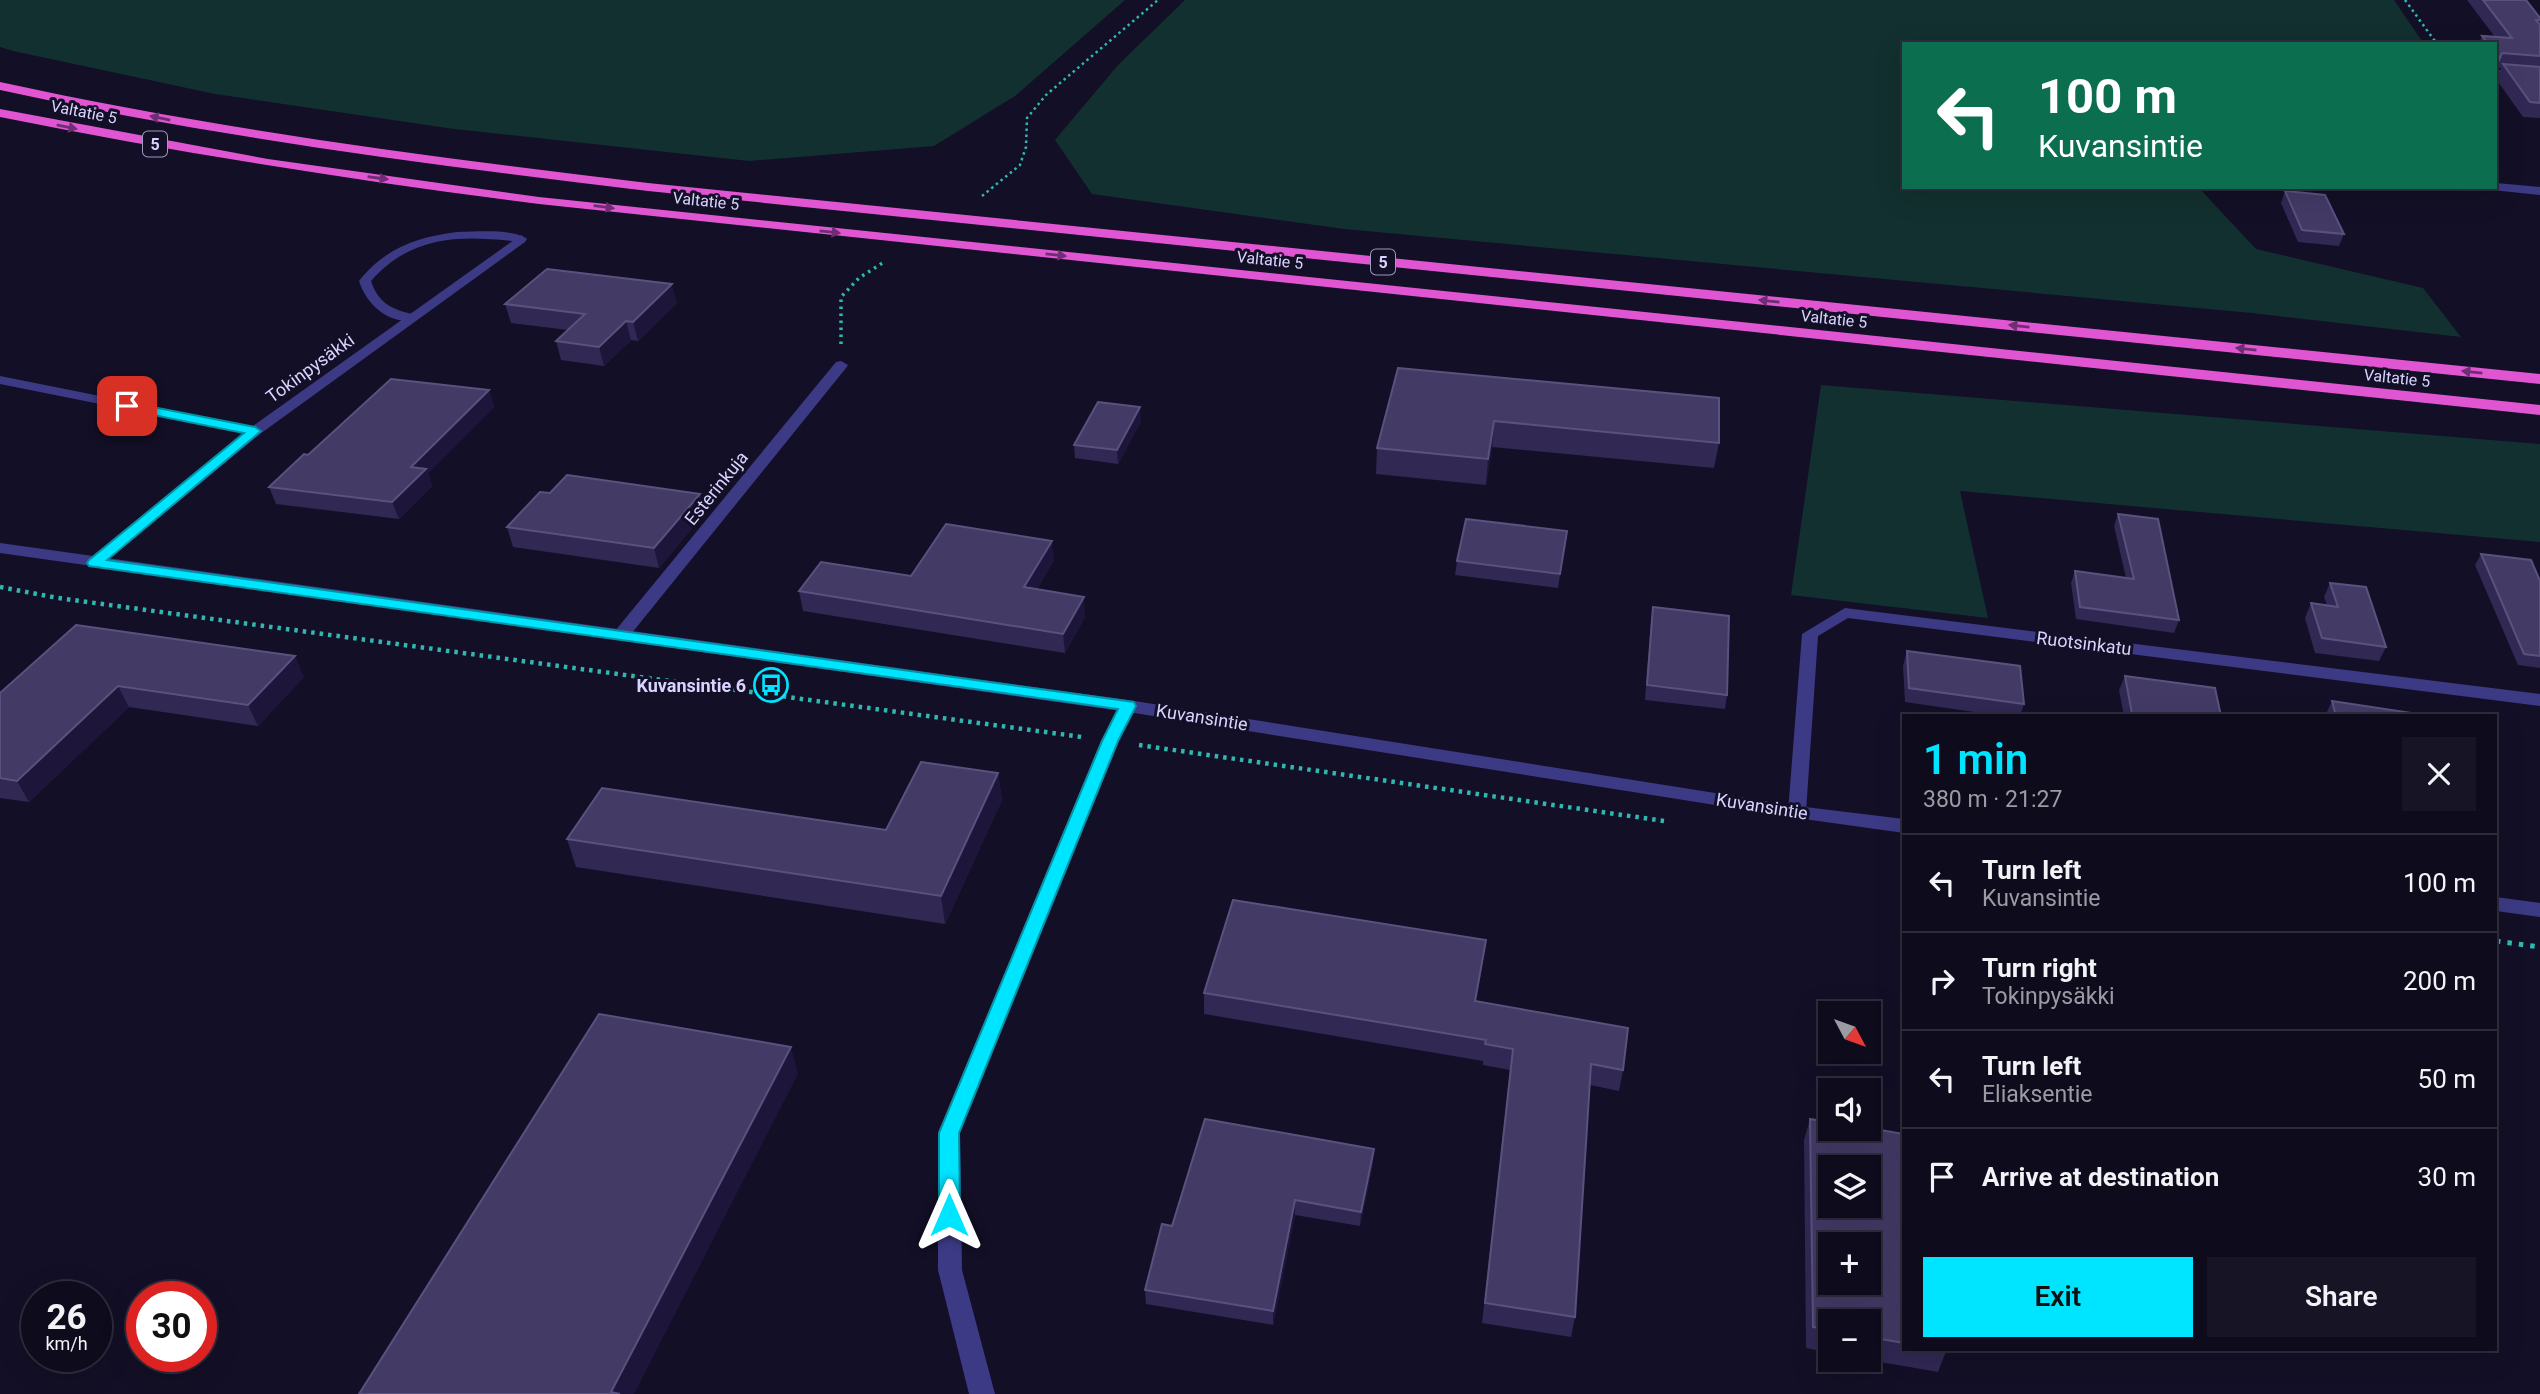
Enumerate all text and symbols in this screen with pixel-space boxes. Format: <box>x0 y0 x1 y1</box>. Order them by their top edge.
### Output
text: 100 m <box>2038 68 2177 125</box>
icon: left <box>1923 70 2014 161</box>
street label: Valtatie 5 <box>49 96 119 128</box>
one-way arrow <box>149 113 171 124</box>
one-way arrow <box>56 122 78 133</box>
text: Kuvansintie <box>2038 127 2203 165</box>
road number: 5 <box>143 132 167 156</box>
one-way arrow <box>367 173 389 184</box>
street label: Valtatie 5 <box>672 188 740 214</box>
one-way arrow <box>593 201 615 212</box>
one-way arrow <box>819 226 841 237</box>
street label: Valtatie 5 <box>1236 247 1304 273</box>
one-way arrow <box>1046 250 1068 261</box>
road number: 5 <box>1371 250 1395 274</box>
one-way arrow <box>1757 295 1779 306</box>
street label: Valtatie 5 <box>1800 306 1868 332</box>
one-way arrow <box>2008 320 2030 331</box>
street label: Tokinpysäkki <box>262 329 358 407</box>
one-way arrow <box>2235 343 2257 354</box>
street label: Valtatie 5 <box>2363 365 2431 391</box>
one-way arrow <box>2461 366 2483 377</box>
pin <box>97 376 157 436</box>
icon: arrive <box>108 387 146 425</box>
street label: Esterinkuja <box>680 447 752 529</box>
street label: Ruotsinkatu <box>2035 627 2133 659</box>
bus stop icon: Kuvansintie 6 <box>752 666 790 704</box>
place label: Kuvansintie 6 <box>636 675 746 696</box>
street label: Kuvansintie <box>1155 699 1249 735</box>
text: 1 min <box>1923 735 2028 784</box>
button: close <box>2402 737 2476 811</box>
text: 380 m · 21:27 <box>1923 786 2062 813</box>
street label: Kuvansintie <box>1715 788 1809 824</box>
text: Turn left <box>1982 855 2081 885</box>
icon: left <box>1923 864 1961 902</box>
text: 100 m <box>2403 868 2476 898</box>
text: Kuvansintie <box>1982 885 2101 912</box>
text: Turn right <box>1982 953 2097 983</box>
icon: right <box>1923 962 1961 1000</box>
text: 200 m <box>2403 966 2476 996</box>
text: Tokinpysäkki <box>1982 983 2115 1010</box>
north arrow <box>1818 1001 1881 1064</box>
map controls <box>1818 1001 1881 1372</box>
text: Turn left <box>1982 1051 2081 1081</box>
icon: left <box>1923 1060 1961 1098</box>
text: 50 m <box>2418 1064 2476 1094</box>
button: sound <box>1818 1078 1881 1141</box>
text: Eliaksentie <box>1982 1081 2093 1108</box>
button: layers <box>1818 1155 1881 1218</box>
icon: arrive <box>1923 1158 1961 1196</box>
text: Arrive at destination <box>1982 1162 2219 1192</box>
text: 30 m <box>2418 1162 2476 1192</box>
position arrow <box>912 1178 986 1252</box>
button: + <box>1818 1232 1881 1295</box>
button: Exit <box>1923 1257 2193 1337</box>
button: Share <box>2207 1257 2476 1337</box>
speed limit sign: 30 <box>126 1281 217 1372</box>
text: 26 <box>46 1297 87 1338</box>
button: − <box>1818 1309 1881 1372</box>
text: km/h <box>45 1333 88 1354</box>

